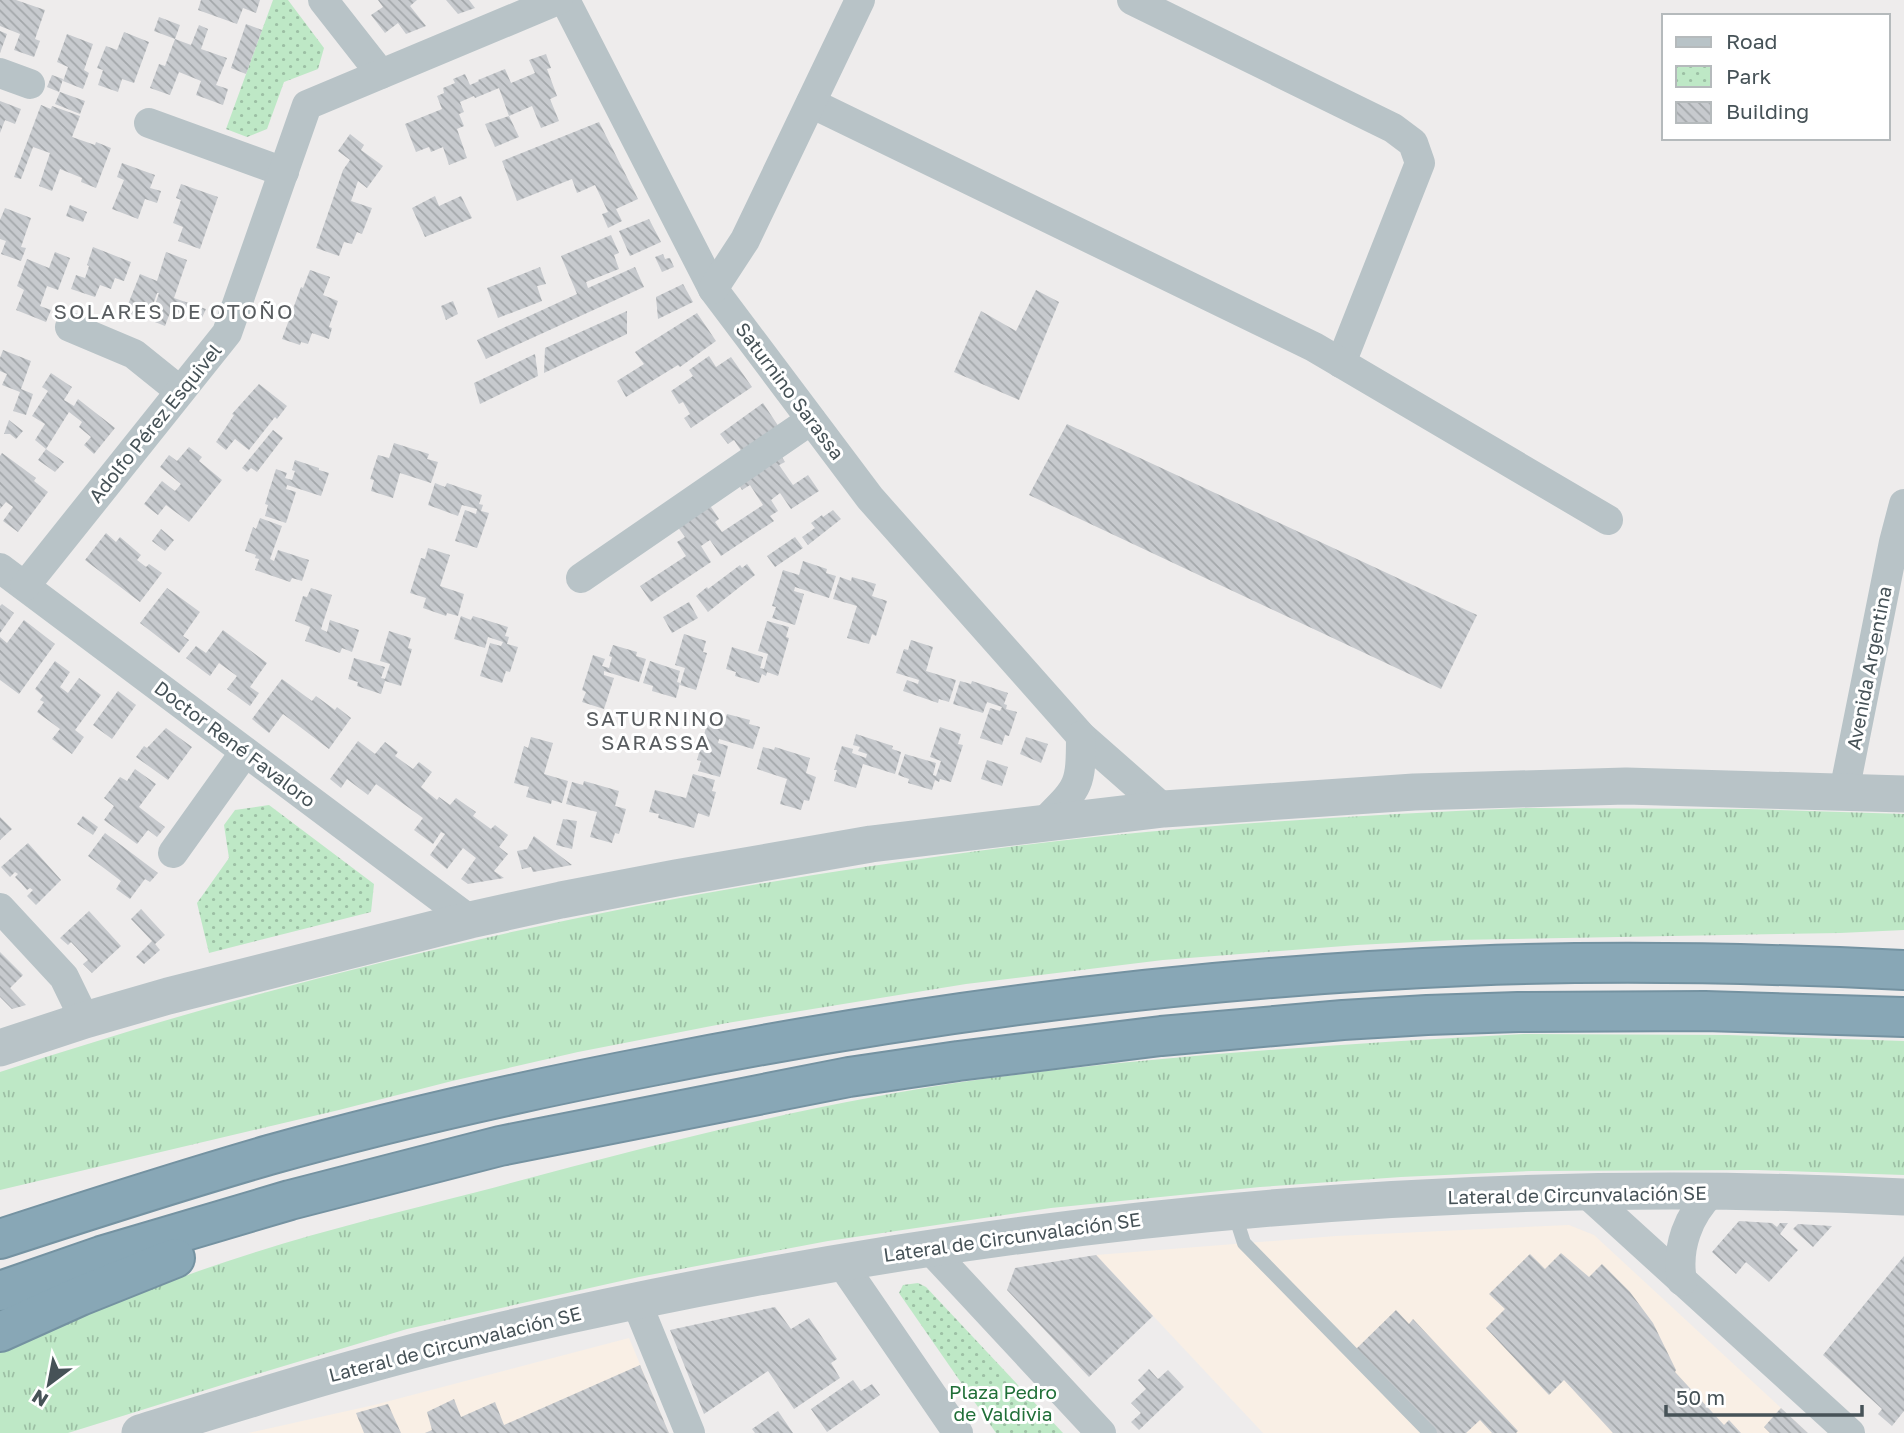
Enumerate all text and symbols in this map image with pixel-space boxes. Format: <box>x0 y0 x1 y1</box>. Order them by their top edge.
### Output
legend <box>1662 14 1890 140</box>
text: Road <box>1726 28 1777 54</box>
text: Park <box>1726 63 1772 89</box>
text: Building <box>1726 98 1809 124</box>
district label: SOLARES DE OTOÑO <box>54 298 294 324</box>
street label: Saturnino Sarassa <box>731 318 849 464</box>
street label: Adolfo Pérez Esquivel <box>84 339 226 507</box>
street label: Avenida Argentina <box>1841 584 1896 752</box>
street label: Doctor René Favaloro <box>150 676 320 812</box>
district label: SATURNINO SARASSA <box>586 705 726 755</box>
street label: Lateral de Circunvalación SE <box>1447 1181 1707 1208</box>
street label: Lateral de Circunvalación SE <box>882 1207 1142 1266</box>
street label: Lateral de Circunvalación SE <box>326 1301 584 1386</box>
north arrow <box>14 1349 84 1419</box>
scale bar <box>1666 1374 1862 1418</box>
park label: Plaza Pedro de Valdivia <box>949 1380 1057 1425</box>
text: 50 m <box>1676 1384 1725 1410</box>
text: N <box>28 1385 52 1412</box>

